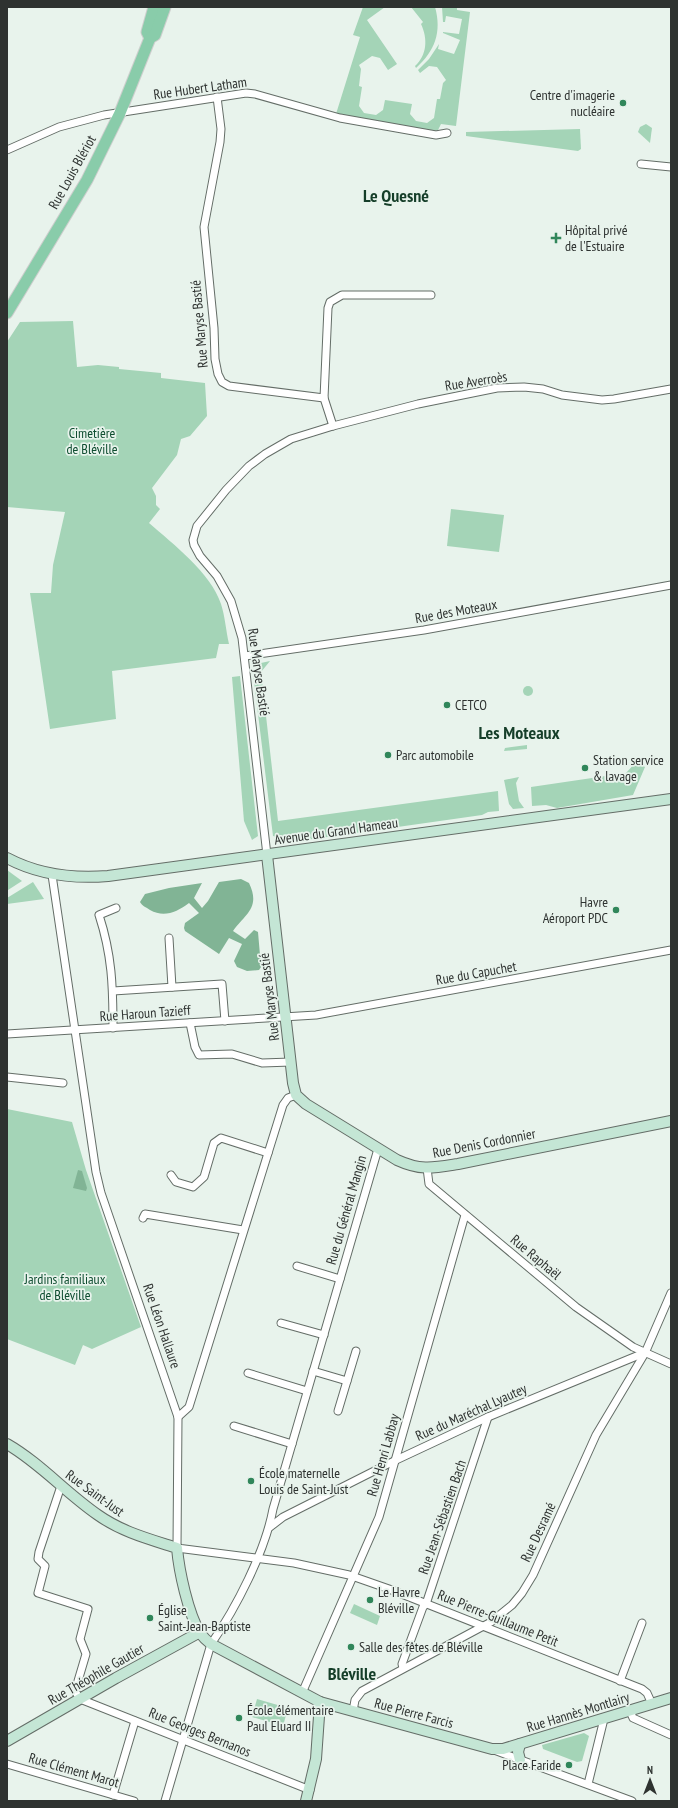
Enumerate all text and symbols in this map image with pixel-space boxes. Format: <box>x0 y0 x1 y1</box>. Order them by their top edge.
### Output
street label: Rue Hubert Latham <box>152 73 248 103</box>
place label: Centre d'imagerie nucléaire <box>530 86 615 120</box>
marker: Centre d'imagerie nucléaire <box>618 98 628 108</box>
street label: Rue Louis Blériot <box>44 132 100 212</box>
district label: Le Quesné <box>363 184 429 207</box>
place label: Hôpital privé de l'Estuaire <box>565 221 628 255</box>
marker: Hôpital privé de l'Estuaire <box>550 232 562 244</box>
street label: Rue Maryse Bastié <box>186 279 212 369</box>
street label: Rue Averroès <box>444 367 509 395</box>
park label: Cimetière de Bléville <box>67 424 118 458</box>
street label: Rue des Moteaux <box>414 595 499 627</box>
street label: Rue Maryse Bastié <box>244 627 274 717</box>
place label: CETCO <box>455 696 487 714</box>
marker: CETCO <box>442 700 452 710</box>
district label: Les Moteaux <box>478 721 560 744</box>
place label: Parc automobile <box>396 746 474 764</box>
marker: Parc automobile <box>383 750 393 760</box>
place label: Station service & lavage <box>593 751 664 785</box>
marker: Station service & lavage <box>580 763 590 773</box>
street label: Avenue du Grand Hameau <box>273 813 399 849</box>
place label: Havre Aéroport PDC <box>543 893 609 927</box>
marker: Havre Aéroport PDC <box>611 905 621 915</box>
street label: Rue Maryse Bastié <box>255 952 283 1042</box>
street label: Rue du Capuchet <box>434 957 518 989</box>
street label: Rue Haroun Tazieff <box>99 1001 191 1025</box>
street label: Rue Denis Cordonnier <box>431 1124 537 1162</box>
street label: Rue du Général Mangin <box>322 1153 370 1267</box>
street label: Rue Raphaël <box>507 1231 566 1284</box>
park label: Jardins familiaux de Bléville <box>24 1270 106 1304</box>
street label: Rue Léon Hallaure <box>139 1281 185 1371</box>
street label: Rue du Maréchal Lyautey <box>413 1379 530 1445</box>
street label: Rue Henri Labbay <box>363 1411 404 1498</box>
street label: Rue Jean-Sébastien Bach <box>414 1457 470 1577</box>
place label: École maternelle Louis de Saint-Just <box>259 1464 348 1498</box>
street label: Rue Saint-Just <box>62 1466 128 1520</box>
marker: École maternelle Louis de Saint-Just <box>246 1476 256 1486</box>
street label: Rue Desramé <box>516 1499 560 1565</box>
place label: Le Havre Bléville <box>378 1583 420 1617</box>
street label: Rue Pierre-Guillaume Petit <box>435 1586 561 1651</box>
marker: Le Havre Bléville <box>365 1595 375 1605</box>
place label: Église Saint-Jean-Baptiste <box>158 1601 251 1635</box>
marker: Église Saint-Jean-Baptiste <box>145 1613 155 1623</box>
place label: Salle des fêtes de Bléville <box>359 1638 483 1656</box>
street label: Rue Théophile Gautier <box>45 1639 147 1709</box>
marker: Salle des fêtes de Bléville <box>346 1642 356 1652</box>
district label: Bléville <box>328 1662 376 1685</box>
street label: Rue Hannès Montlairy <box>524 1688 632 1736</box>
street label: Rue Pierre Farcis <box>373 1694 456 1732</box>
place label: École élémentaire Paul Eluard II <box>247 1701 334 1735</box>
street label: Rue Georges Bernanos <box>146 1703 254 1761</box>
marker: École élémentaire Paul Eluard II <box>234 1713 244 1723</box>
street label: Rue Clément Marot <box>27 1749 121 1792</box>
place label: Place Faride <box>502 1756 561 1774</box>
marker: Place Faride <box>564 1760 574 1770</box>
north arrow <box>630 1760 670 1800</box>
text: N <box>647 1763 653 1777</box>

